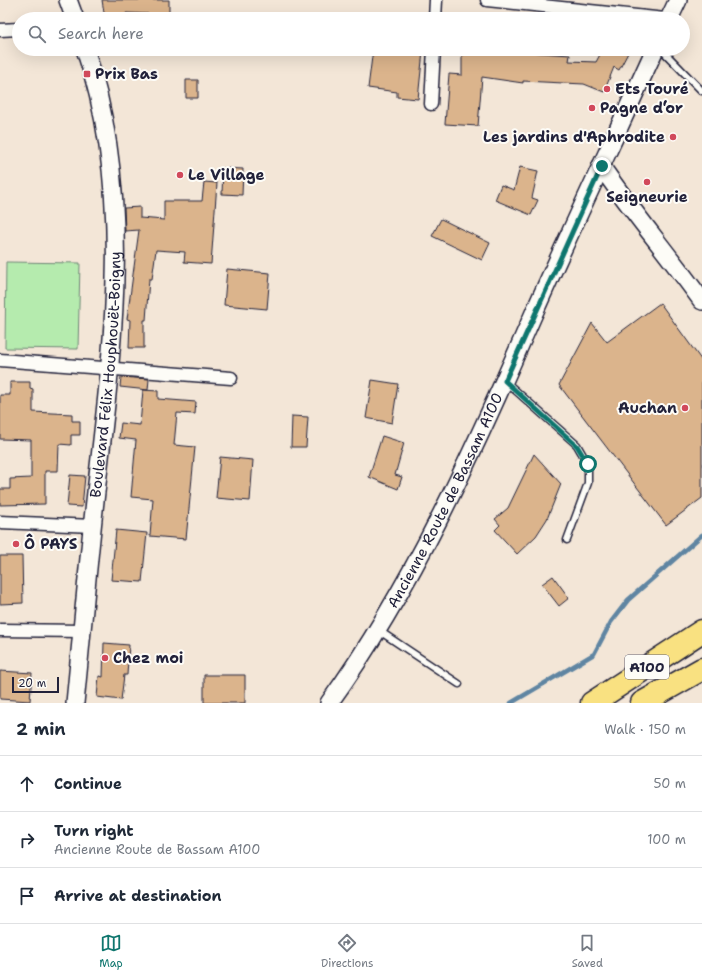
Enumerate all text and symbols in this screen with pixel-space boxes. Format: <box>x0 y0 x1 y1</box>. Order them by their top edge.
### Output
search box <box>12 12 690 56</box>
icon: search <box>26 23 48 45</box>
text: Search here <box>58 24 144 44</box>
place label: Prix Bas <box>95 64 158 84</box>
marker: Prix Bas <box>82 69 92 79</box>
place label: Ets Touré <box>615 79 689 99</box>
marker: Ets Touré <box>602 84 612 94</box>
place label: Pagne d‘or <box>600 98 683 118</box>
marker: Pagne d‘or <box>587 103 597 113</box>
place label: Les jardins d'Aphrodite <box>483 127 665 147</box>
marker: Les jardins d'Aphrodite <box>668 132 678 142</box>
route end <box>593 157 611 175</box>
place label: Le Village <box>188 165 265 185</box>
marker: Le Village <box>175 170 185 180</box>
marker: Seigneurie <box>642 177 652 187</box>
place label: Seigneurie <box>606 187 688 207</box>
street label: Boulevard Félix Houphouët-Boigny <box>85 251 125 499</box>
street label: Ancienne Route de Bassam A100 <box>383 390 508 612</box>
place label: Auchan <box>618 398 677 418</box>
marker: Auchan <box>680 403 690 413</box>
route start <box>579 455 597 473</box>
place label: Ô PAYS <box>24 533 78 554</box>
marker: Ô PAYS <box>11 539 21 549</box>
place label: Chez moi <box>113 648 183 668</box>
marker: Chez moi <box>100 653 110 663</box>
road number: A100 <box>625 655 669 679</box>
scale bar <box>12 675 59 694</box>
text: 20 m <box>18 676 46 691</box>
text: 2 min <box>16 718 66 740</box>
text: Walk · 150 m <box>604 721 686 738</box>
icon: ahead <box>16 773 38 795</box>
text: Continue <box>54 774 122 794</box>
text: 50 m <box>653 775 686 792</box>
text: Turn right <box>54 821 134 841</box>
icon: right <box>16 829 38 851</box>
text: 100 m <box>647 831 686 848</box>
text: Ancienne Route de Bassam A100 <box>54 841 260 858</box>
icon: arrive <box>16 885 38 907</box>
text: Arrive at destination <box>54 886 222 906</box>
tab: Map <box>99 932 123 971</box>
tab: Directions <box>321 932 373 971</box>
tab: Saved <box>572 932 603 971</box>

